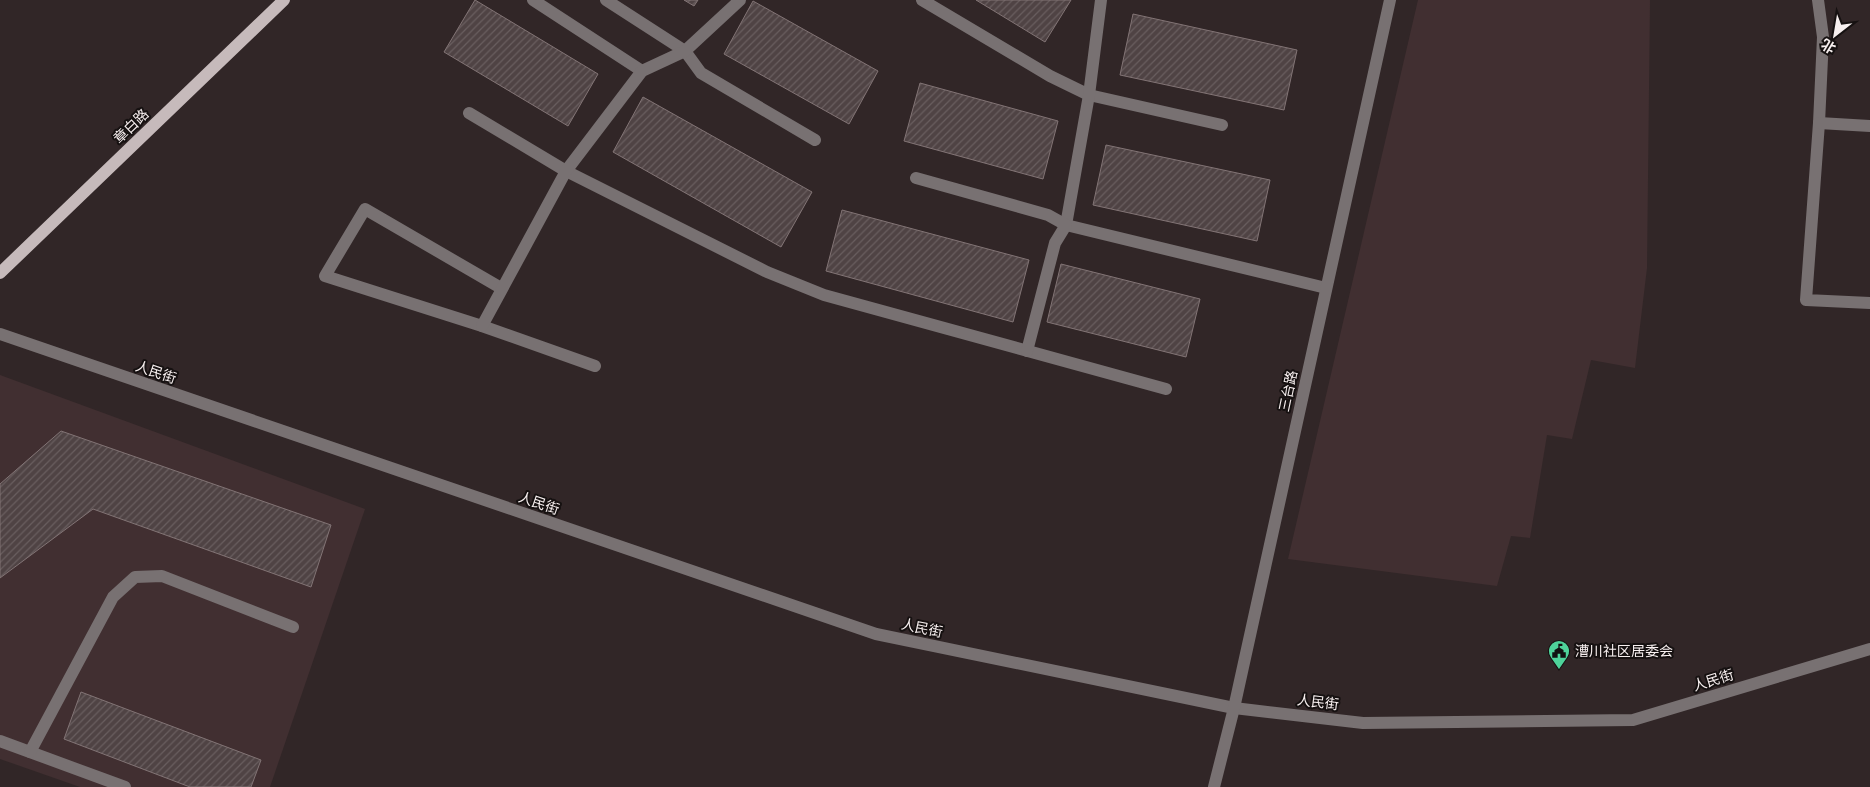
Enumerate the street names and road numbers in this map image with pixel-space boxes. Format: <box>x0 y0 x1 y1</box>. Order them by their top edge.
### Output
street label: 章白路 <box>110 105 152 147</box>
street label: 人民街 <box>133 357 179 387</box>
street label: 三台路 <box>1275 369 1301 413</box>
street label: 人民街 <box>516 488 562 518</box>
street label: 人民街 <box>900 615 944 641</box>
street label: 人民街 <box>1690 665 1736 695</box>
street label: 人民街 <box>1296 691 1340 713</box>

